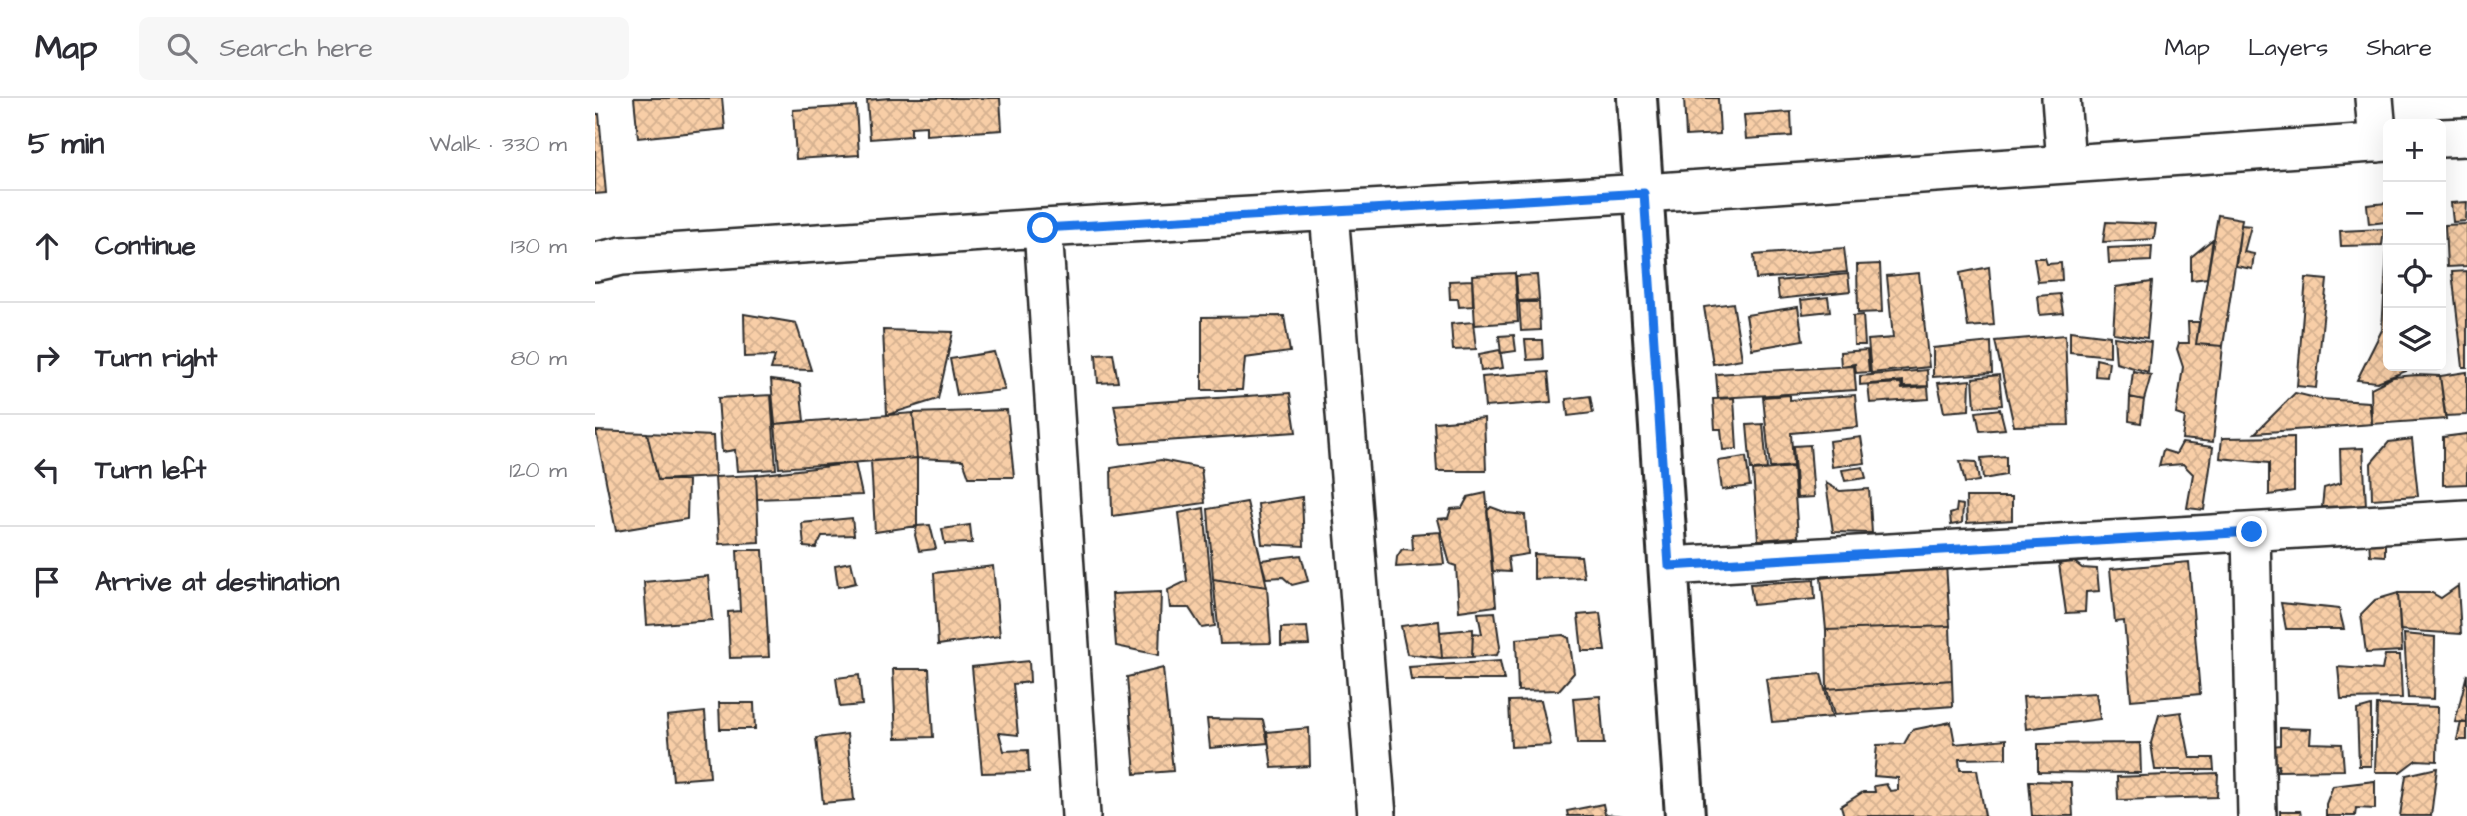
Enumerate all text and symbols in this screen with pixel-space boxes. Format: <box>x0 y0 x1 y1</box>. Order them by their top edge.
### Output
search box <box>139 17 629 80</box>
text: Map <box>35 25 97 71</box>
icon: search <box>163 29 201 67</box>
text: Search here <box>219 30 373 66</box>
text: Map <box>2165 31 2210 65</box>
text: Layers <box>2248 31 2328 65</box>
text: Share <box>2366 31 2432 65</box>
map controls <box>2383 119 2446 371</box>
button: + <box>2383 119 2446 182</box>
text: 5 min <box>28 123 104 165</box>
text: Walk · 330 m <box>429 128 567 160</box>
button: − <box>2383 182 2446 245</box>
route start <box>1027 212 1058 243</box>
icon: ahead <box>28 227 66 265</box>
text: Continue <box>95 228 196 264</box>
text: 130 m <box>511 230 567 262</box>
button: locate <box>2383 245 2446 308</box>
button: layers <box>2383 308 2446 371</box>
icon: right <box>28 339 66 377</box>
text: Turn right <box>95 340 217 376</box>
text: 80 m <box>510 342 567 374</box>
icon: left <box>28 451 66 489</box>
text: Turn left <box>95 452 206 488</box>
text: 120 m <box>509 454 567 486</box>
route end <box>2236 516 2267 547</box>
icon: arrive <box>28 563 66 601</box>
text: Arrive at destination <box>95 564 340 600</box>

